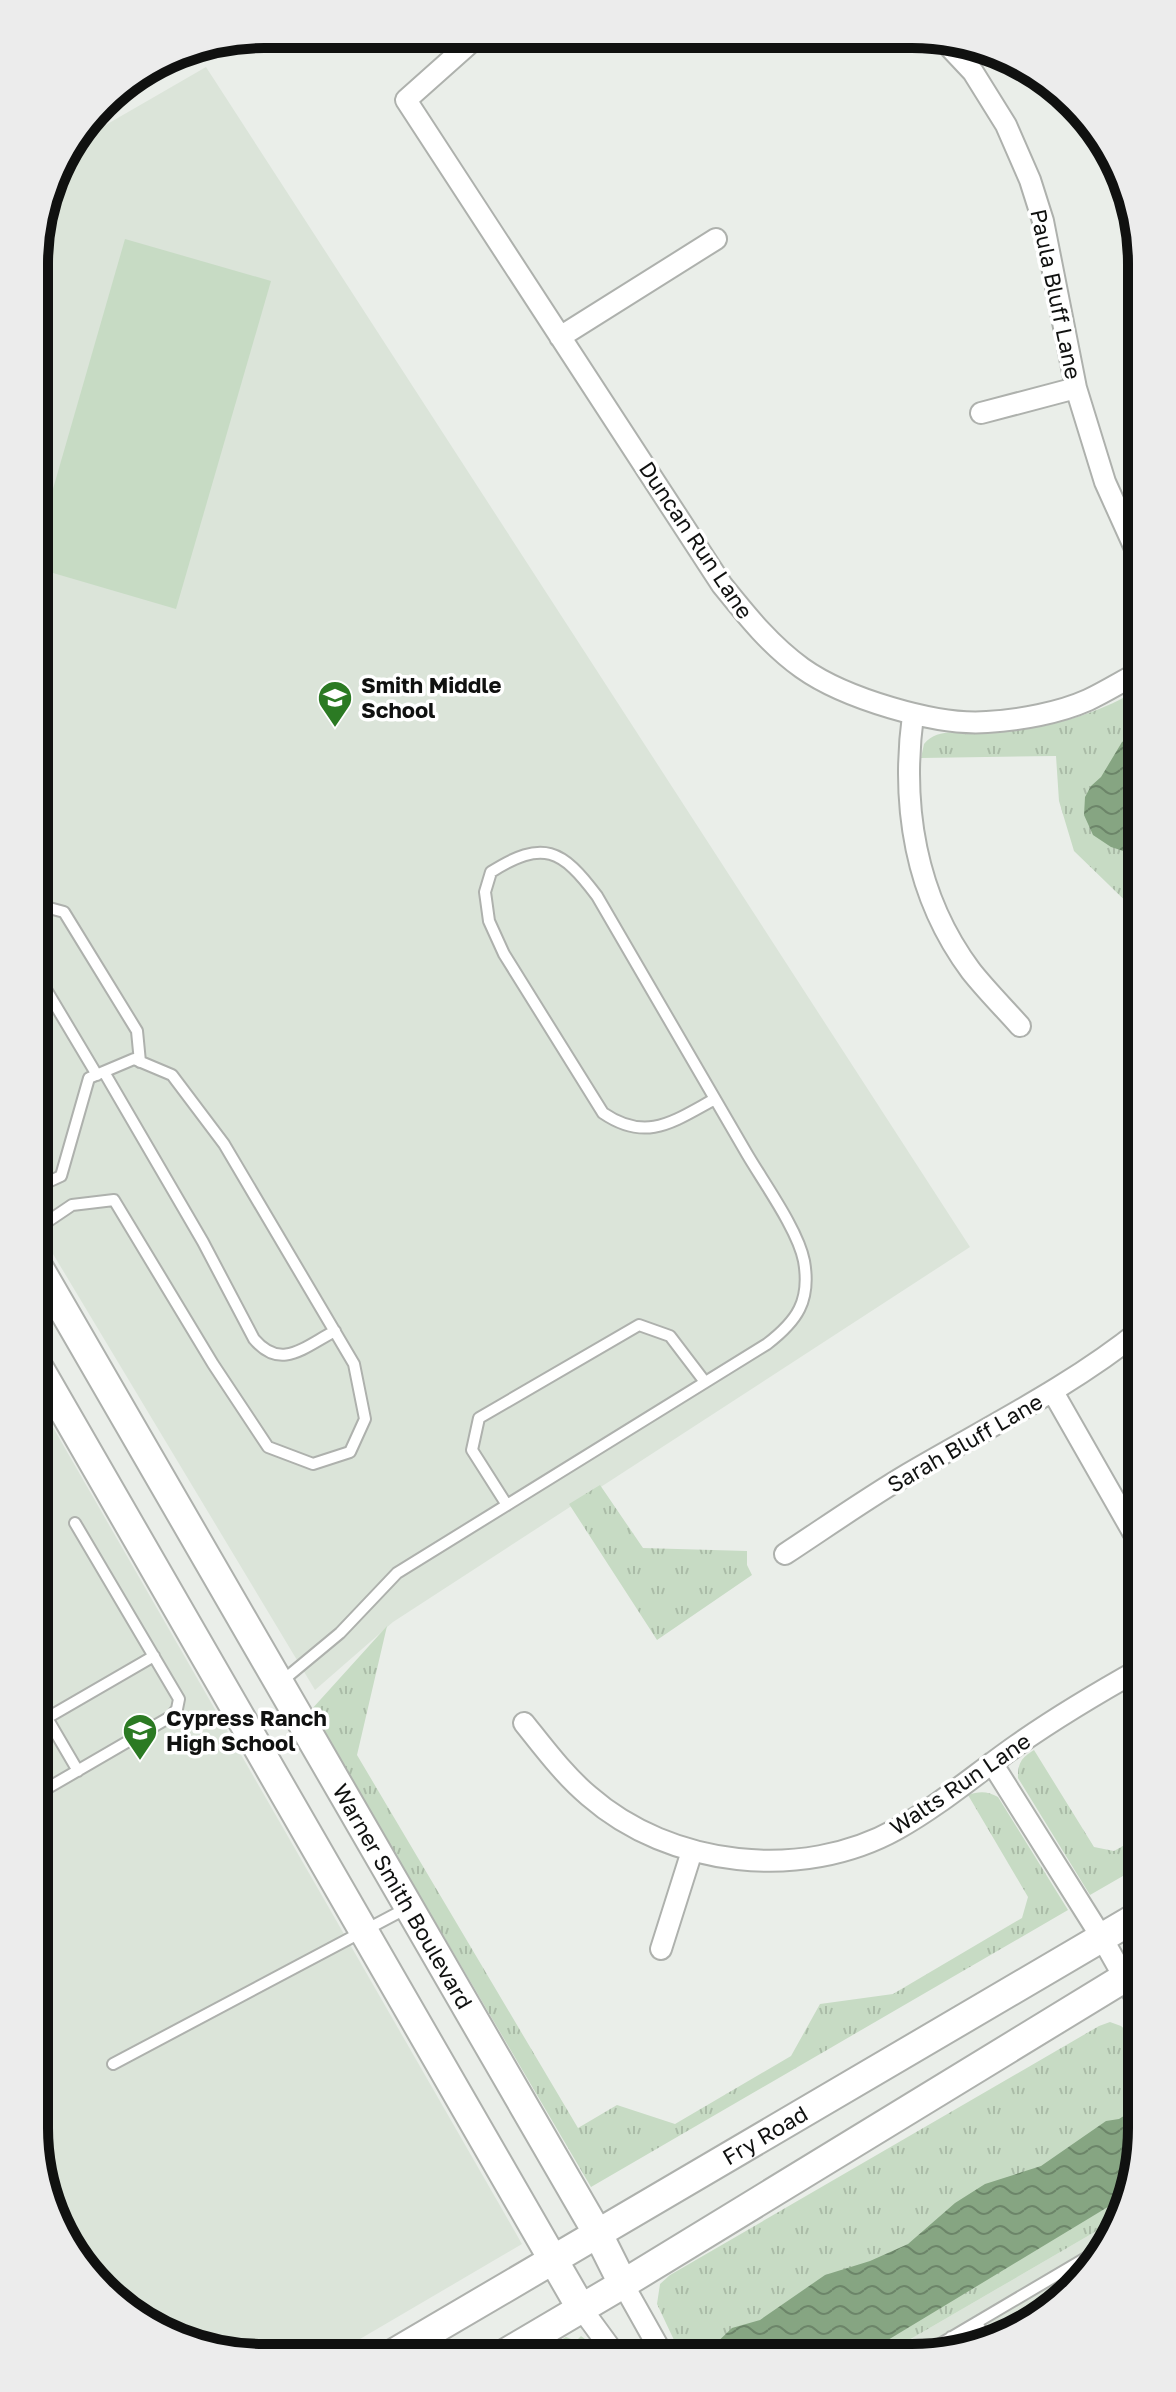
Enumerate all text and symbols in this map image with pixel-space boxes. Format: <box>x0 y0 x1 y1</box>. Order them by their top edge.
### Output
street label: Paula Bluff Lane <box>1025 206 1088 381</box>
street label: Duncan Run Lane <box>634 456 759 624</box>
place label: Smith Middle School <box>361 671 502 723</box>
school or university icon: Smith Middle School <box>316 679 354 729</box>
street label: Sarah Bluff Lane <box>882 1387 1047 1498</box>
place label: Cypress Ranch High School <box>166 1704 327 1756</box>
school or university icon: Cypress Ranch High School <box>121 1712 159 1762</box>
street label: Walts Run Lane <box>884 1727 1035 1841</box>
street label: Warner Smith Boulevard <box>327 1779 479 2013</box>
street label: Fry Road <box>717 2099 812 2170</box>

